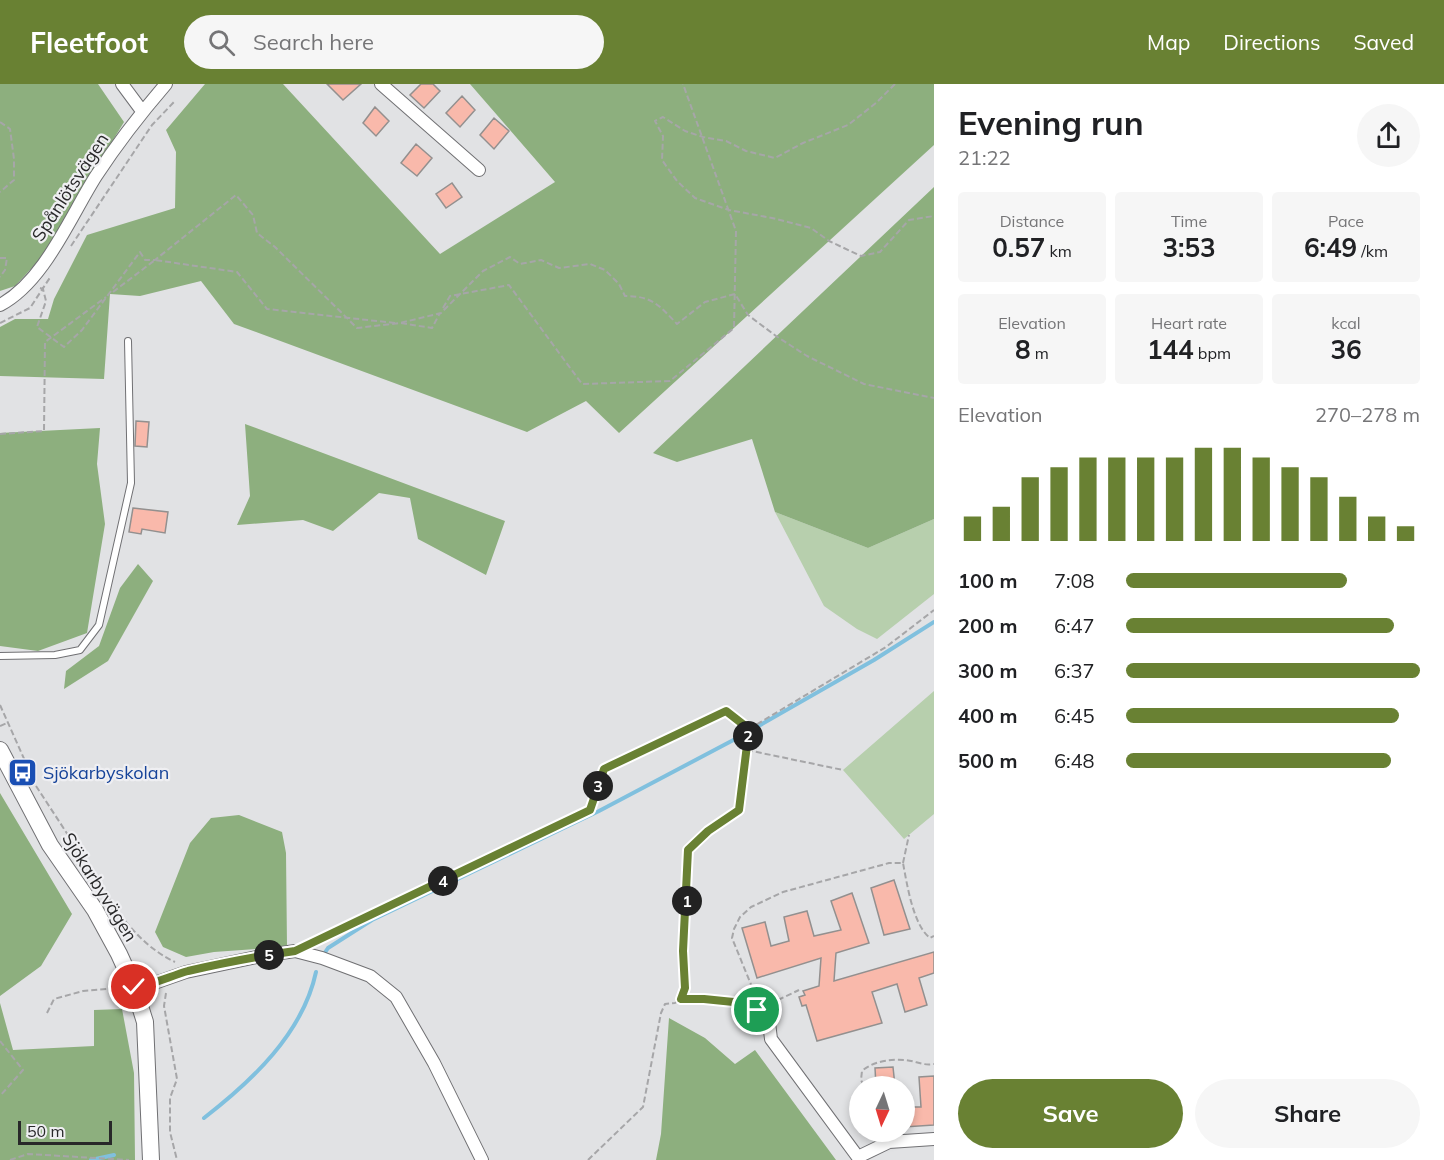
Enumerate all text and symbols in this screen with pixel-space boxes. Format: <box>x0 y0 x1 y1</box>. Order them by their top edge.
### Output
search box <box>184 15 604 69</box>
text: Fleetfoot <box>30 25 148 60</box>
icon: search <box>205 26 238 59</box>
text: Search here <box>253 28 374 56</box>
text: Map <box>1147 29 1190 55</box>
text: Directions <box>1223 29 1320 55</box>
text: Saved <box>1353 29 1414 55</box>
text: Evening run <box>958 102 1144 143</box>
button: share <box>1357 104 1420 167</box>
street label: Spånlötsvägen <box>26 129 114 245</box>
text: 21:22 <box>958 145 1011 170</box>
text: Distance <box>1000 211 1064 231</box>
text: Time <box>1171 211 1207 231</box>
text: Pace <box>1328 211 1364 231</box>
text: 0.57 <box>992 231 1045 264</box>
text: 3:53 <box>1162 231 1216 264</box>
text: 6:49 <box>1304 231 1357 264</box>
text: km <box>1045 241 1072 261</box>
text: /km <box>1357 241 1388 261</box>
text: Elevation <box>998 313 1066 333</box>
text: Heart rate <box>1151 313 1227 333</box>
text: kcal <box>1331 313 1361 333</box>
text: 8 <box>1015 333 1031 366</box>
text: 144 <box>1147 333 1194 366</box>
text: 36 <box>1330 333 1362 366</box>
text: m <box>1031 343 1049 363</box>
text: bpm <box>1194 343 1231 363</box>
text: Elevation <box>958 402 1043 427</box>
text: 270–278 m <box>1315 402 1420 427</box>
text: 100 m <box>958 568 1017 593</box>
text: 7:08 <box>1054 568 1095 593</box>
text: 200 m <box>958 613 1017 638</box>
text: 6:47 <box>1054 613 1095 638</box>
text: 300 m <box>958 658 1017 683</box>
text: 6:37 <box>1054 658 1095 683</box>
text: 400 m <box>958 703 1017 728</box>
text: 6:45 <box>1054 703 1095 728</box>
pin: 2 <box>733 721 763 751</box>
text: 2 <box>743 726 753 746</box>
text: 500 m <box>958 748 1017 773</box>
text: 6:48 <box>1054 748 1095 773</box>
bus stop icon: Sjökarbyskolan <box>6 756 38 788</box>
place label: Sjökarbyskolan <box>43 761 169 784</box>
pin: 3 <box>583 771 613 801</box>
text: 3 <box>593 776 603 796</box>
street label: Sjökarbyvägen <box>57 828 143 946</box>
pin: 4 <box>428 866 458 896</box>
text: 4 <box>438 871 448 891</box>
pin: 1 <box>672 886 702 916</box>
text: 1 <box>682 891 692 911</box>
pin: 5 <box>254 940 284 970</box>
text: 5 <box>264 945 274 965</box>
pin <box>108 961 159 1012</box>
icon: check <box>117 970 150 1003</box>
pin <box>731 984 782 1035</box>
icon: arrive <box>740 993 773 1026</box>
north arrow <box>849 1076 915 1142</box>
map controls <box>849 1076 915 1142</box>
button: Save <box>958 1079 1183 1148</box>
button: Share <box>1195 1079 1420 1148</box>
scale bar <box>18 1118 112 1146</box>
text: 50 m <box>27 1121 64 1141</box>

